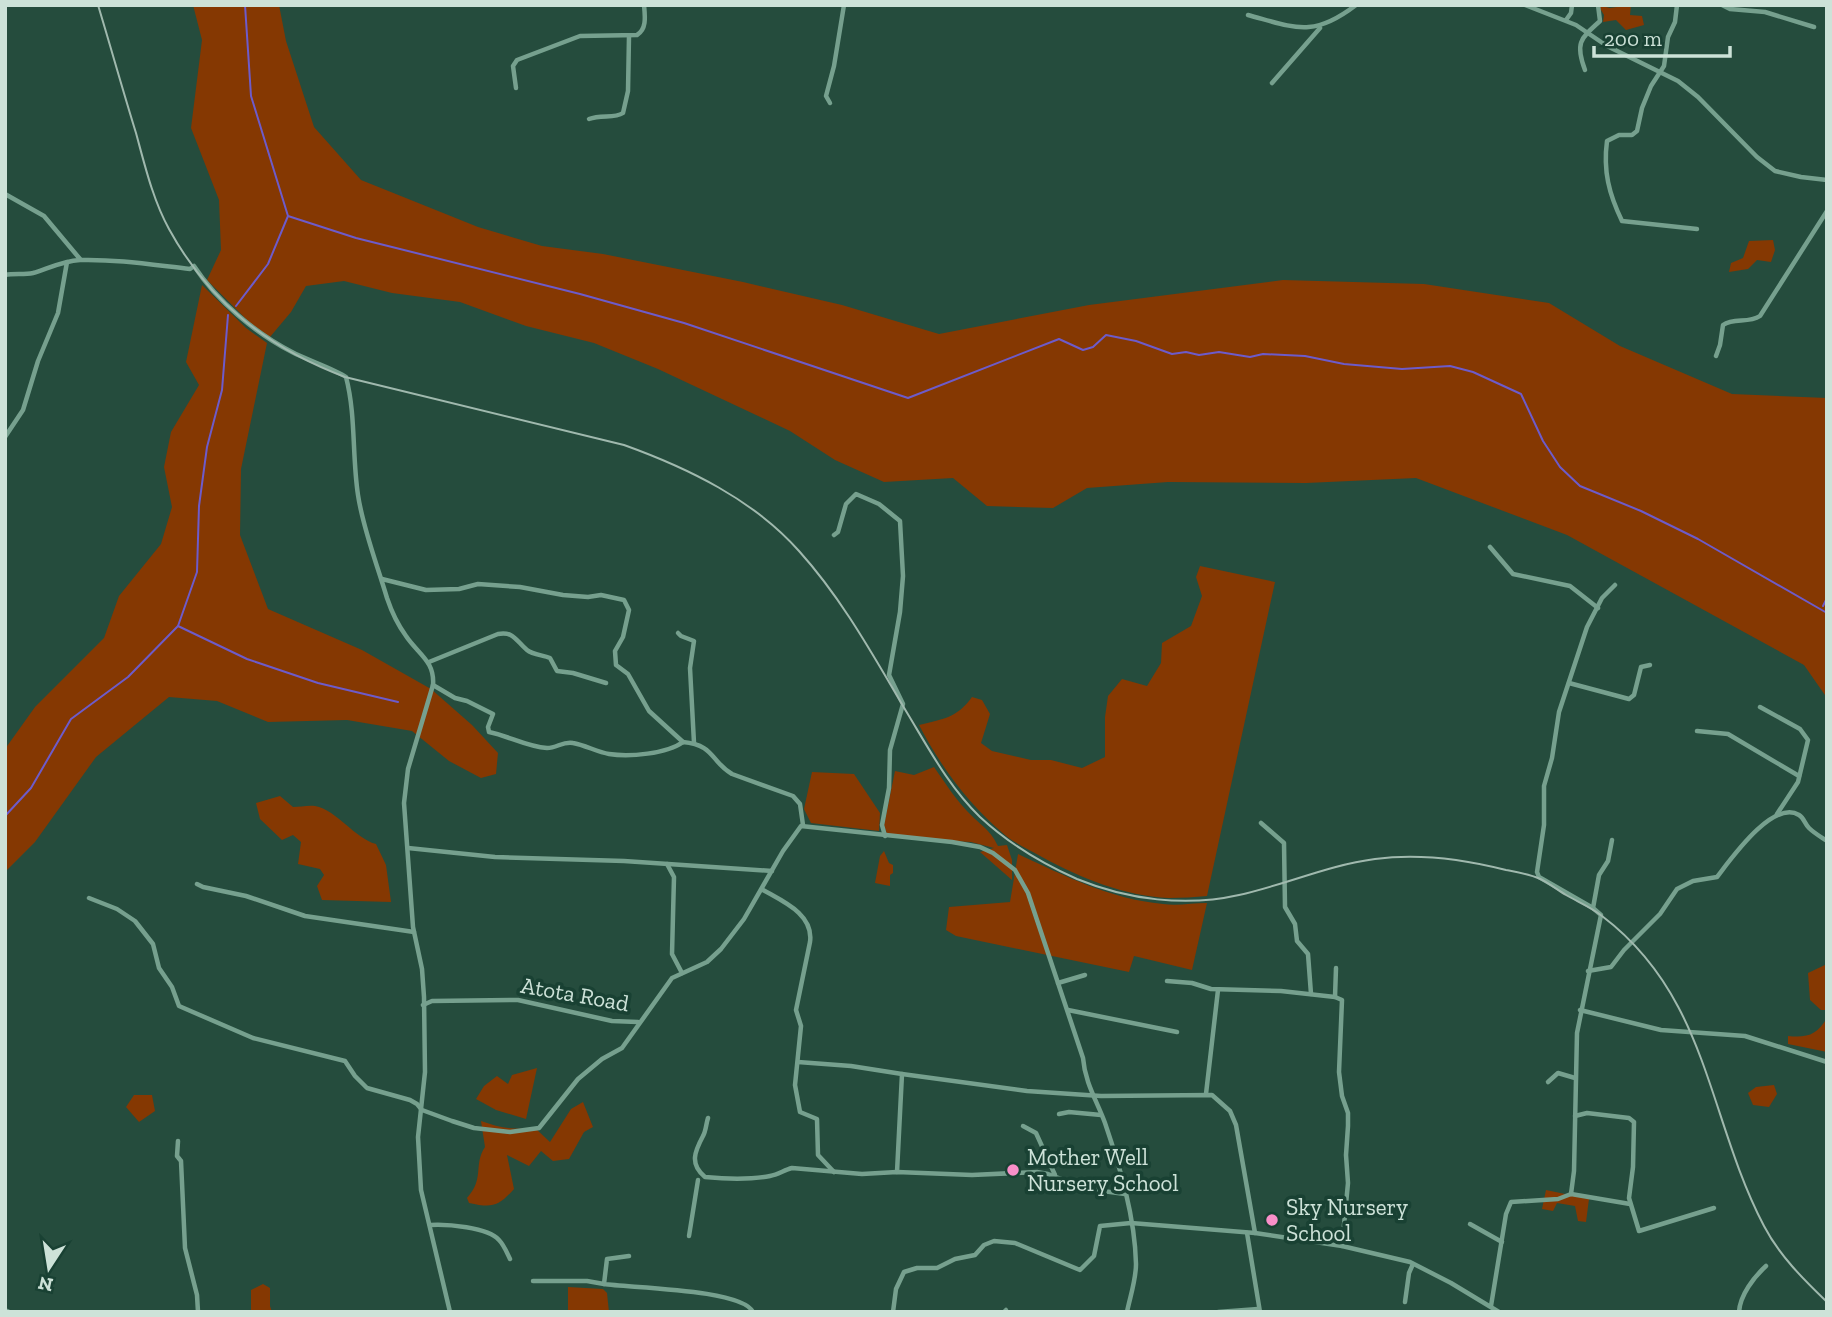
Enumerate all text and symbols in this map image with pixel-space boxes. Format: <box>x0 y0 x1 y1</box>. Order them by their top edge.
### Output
scale bar <box>1594 14 1730 58</box>
text: 200 m <box>1604 26 1662 51</box>
street label: Atota Road <box>519 971 632 1017</box>
place label: Mother Well Nursery School <box>1027 1143 1179 1197</box>
marker: Mother Well Nursery School <box>1005 1162 1021 1178</box>
place label: Sky Nursery School <box>1286 1193 1408 1247</box>
marker: Sky Nursery School <box>1264 1212 1280 1228</box>
north arrow <box>14 1233 84 1303</box>
text: N <box>36 1271 55 1297</box>

